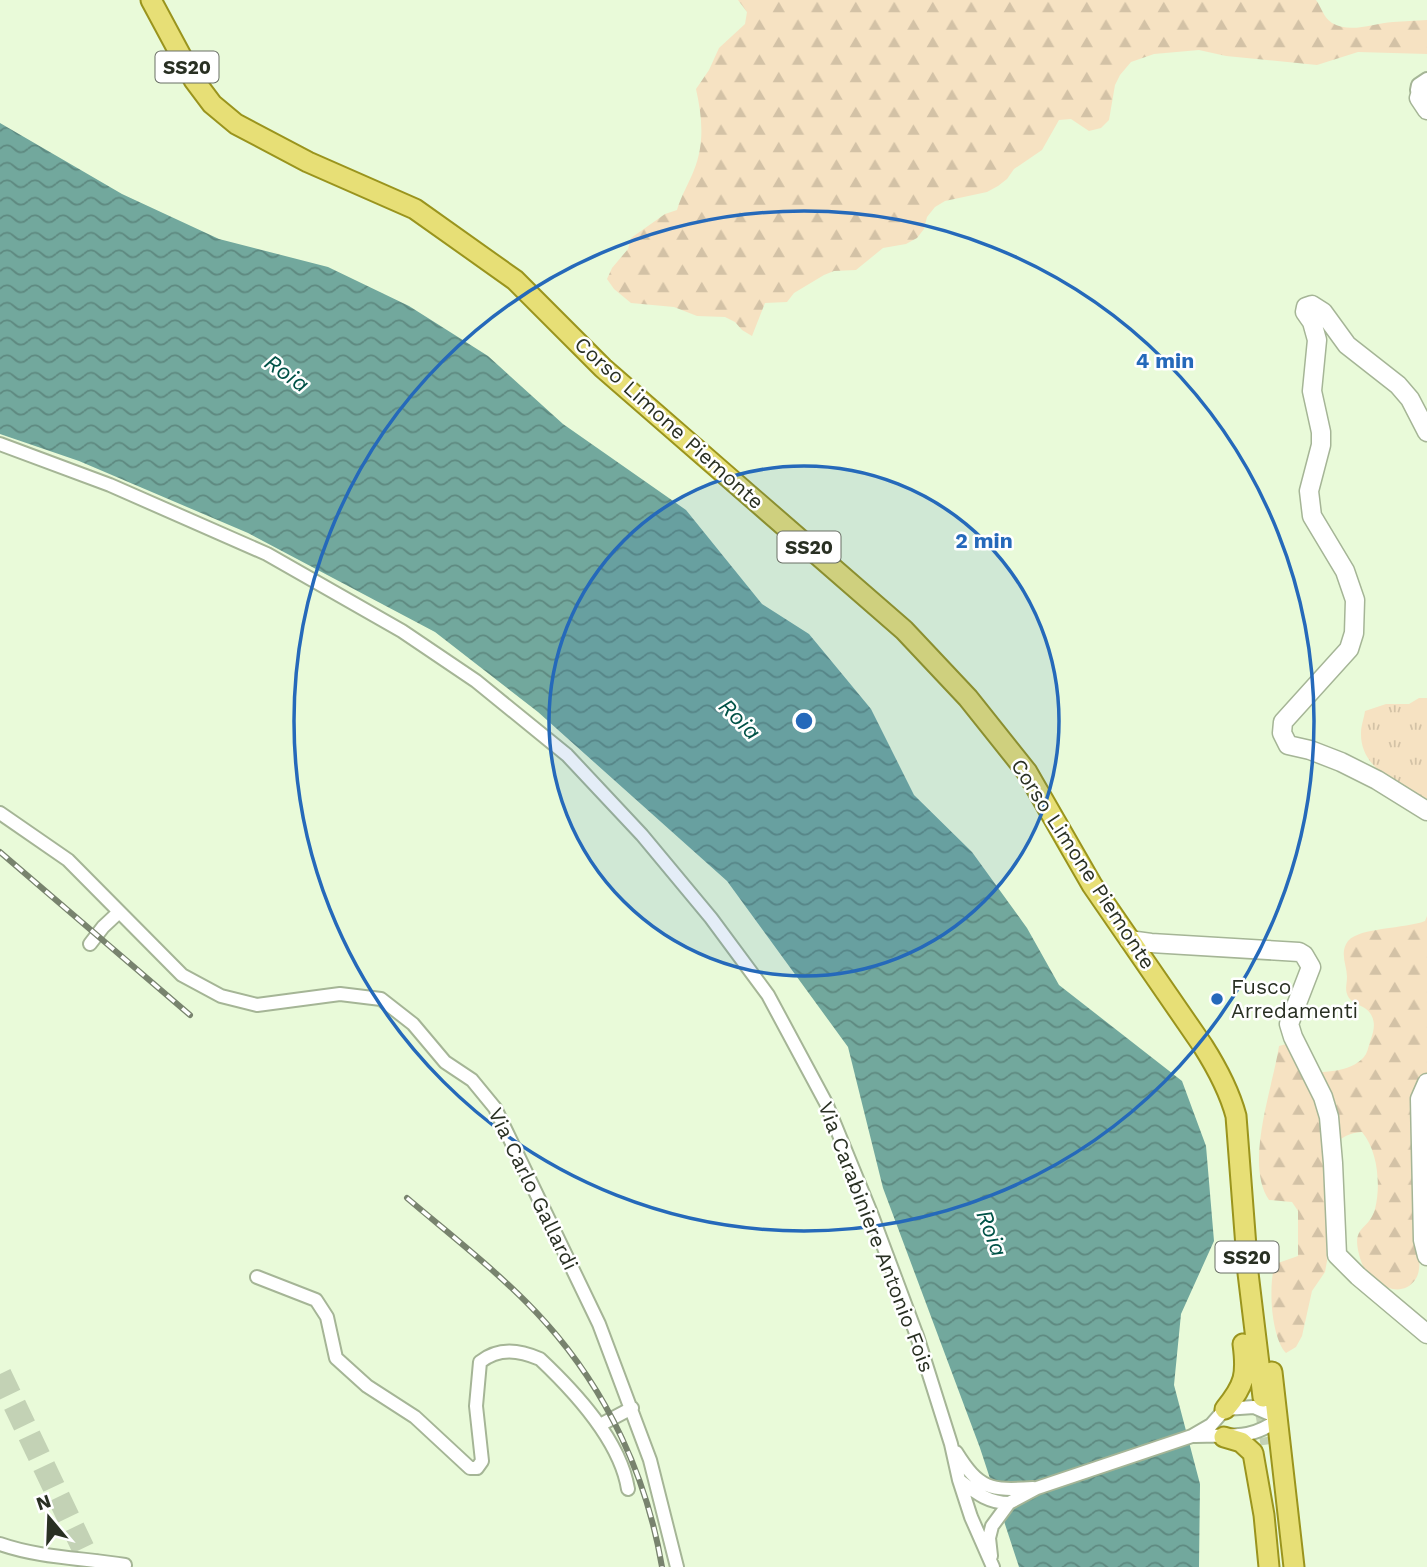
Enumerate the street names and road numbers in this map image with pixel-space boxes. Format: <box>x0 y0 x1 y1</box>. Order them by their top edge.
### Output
road number: SS20 <box>156 52 218 82</box>
street label: Corso Limone Piemonte <box>570 331 769 514</box>
road number: SS20 <box>778 532 840 562</box>
street label: Corso Limone Piemonte <box>1006 754 1161 974</box>
street label: Via Carabiniere Antonio Fois <box>813 1098 940 1376</box>
street label: Via Carlo Gallardi <box>483 1103 584 1274</box>
road number: SS20 <box>1216 1242 1278 1273</box>

